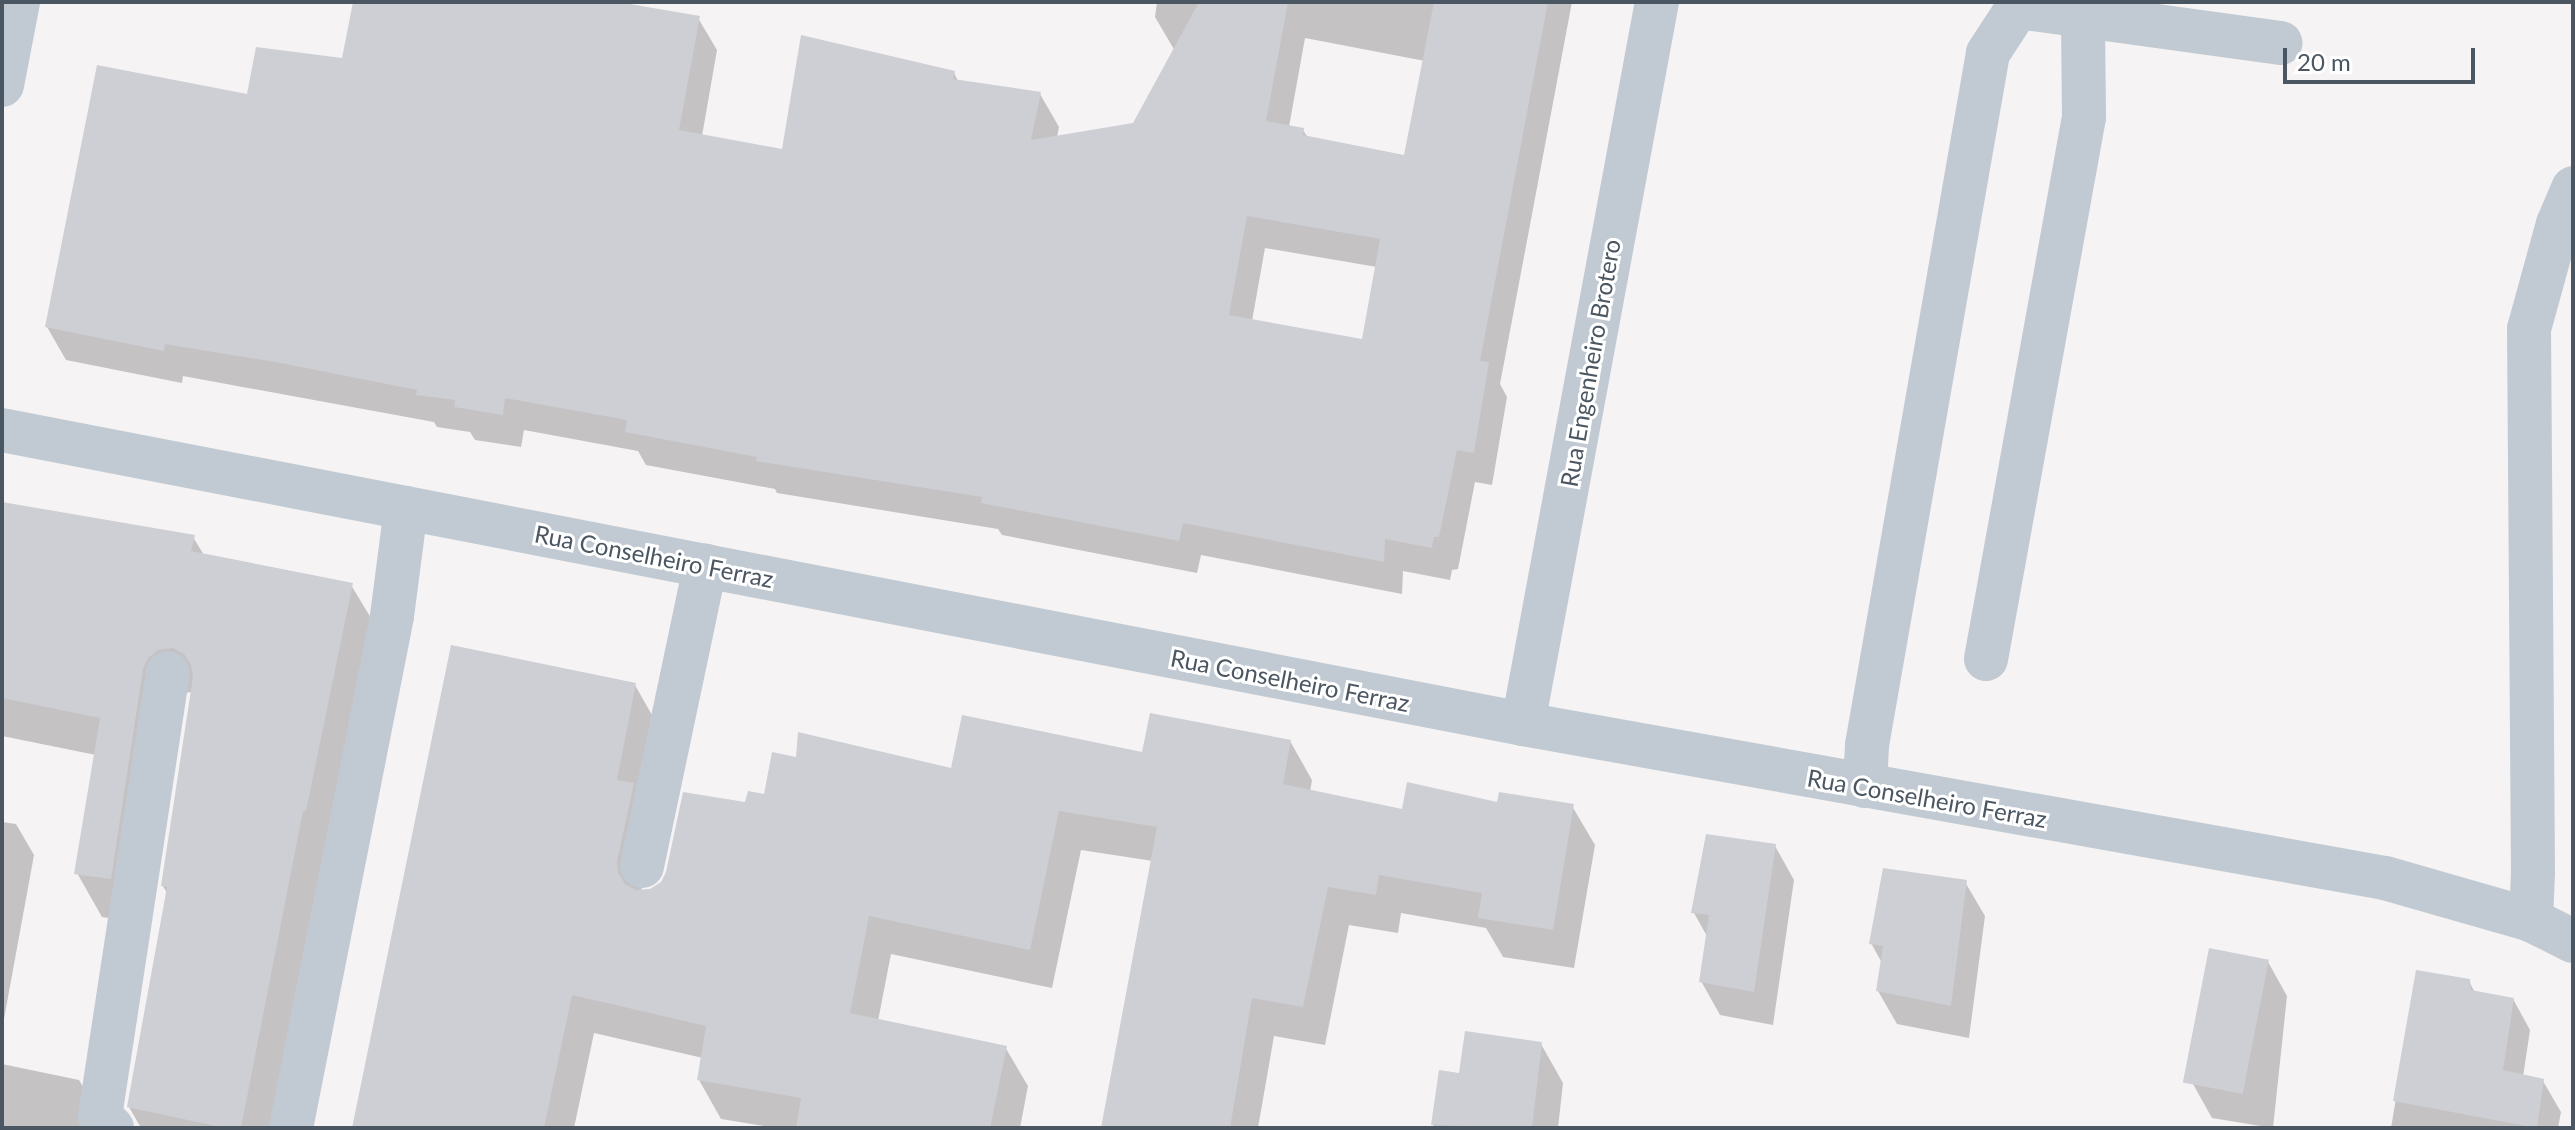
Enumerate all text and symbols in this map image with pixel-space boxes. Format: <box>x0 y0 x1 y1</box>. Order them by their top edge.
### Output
scale bar <box>2287 32 2479 82</box>
text: 20 m <box>2297 47 2351 76</box>
street label: Rua Engenheiro Brotero <box>1554 237 1626 489</box>
street label: Rua Conselheiro Ferraz <box>532 519 776 593</box>
street label: Rua Conselheiro Ferraz <box>1168 643 1412 717</box>
street label: Rua Conselheiro Ferraz <box>1805 763 2049 833</box>

